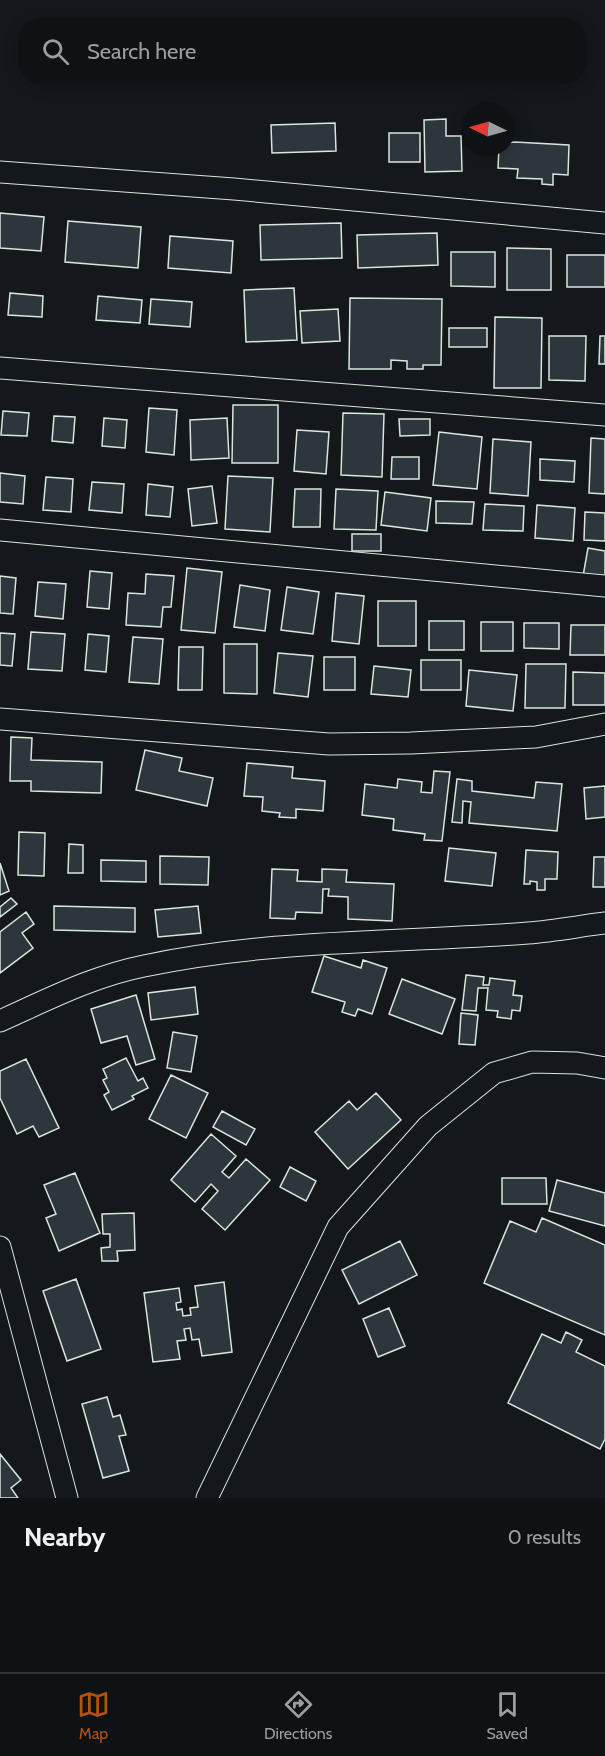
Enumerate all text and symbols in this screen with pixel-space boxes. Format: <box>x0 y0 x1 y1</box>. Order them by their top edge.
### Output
search box <box>18 18 587 84</box>
icon: search <box>39 35 72 68</box>
text: Search here <box>87 38 196 65</box>
north arrow <box>461 102 515 156</box>
text: Nearby <box>24 1521 105 1553</box>
text: 0 results <box>508 1525 581 1549</box>
tab: Map <box>77 1688 110 1743</box>
tab: Directions <box>264 1688 332 1743</box>
tab: Saved <box>486 1688 528 1743</box>

